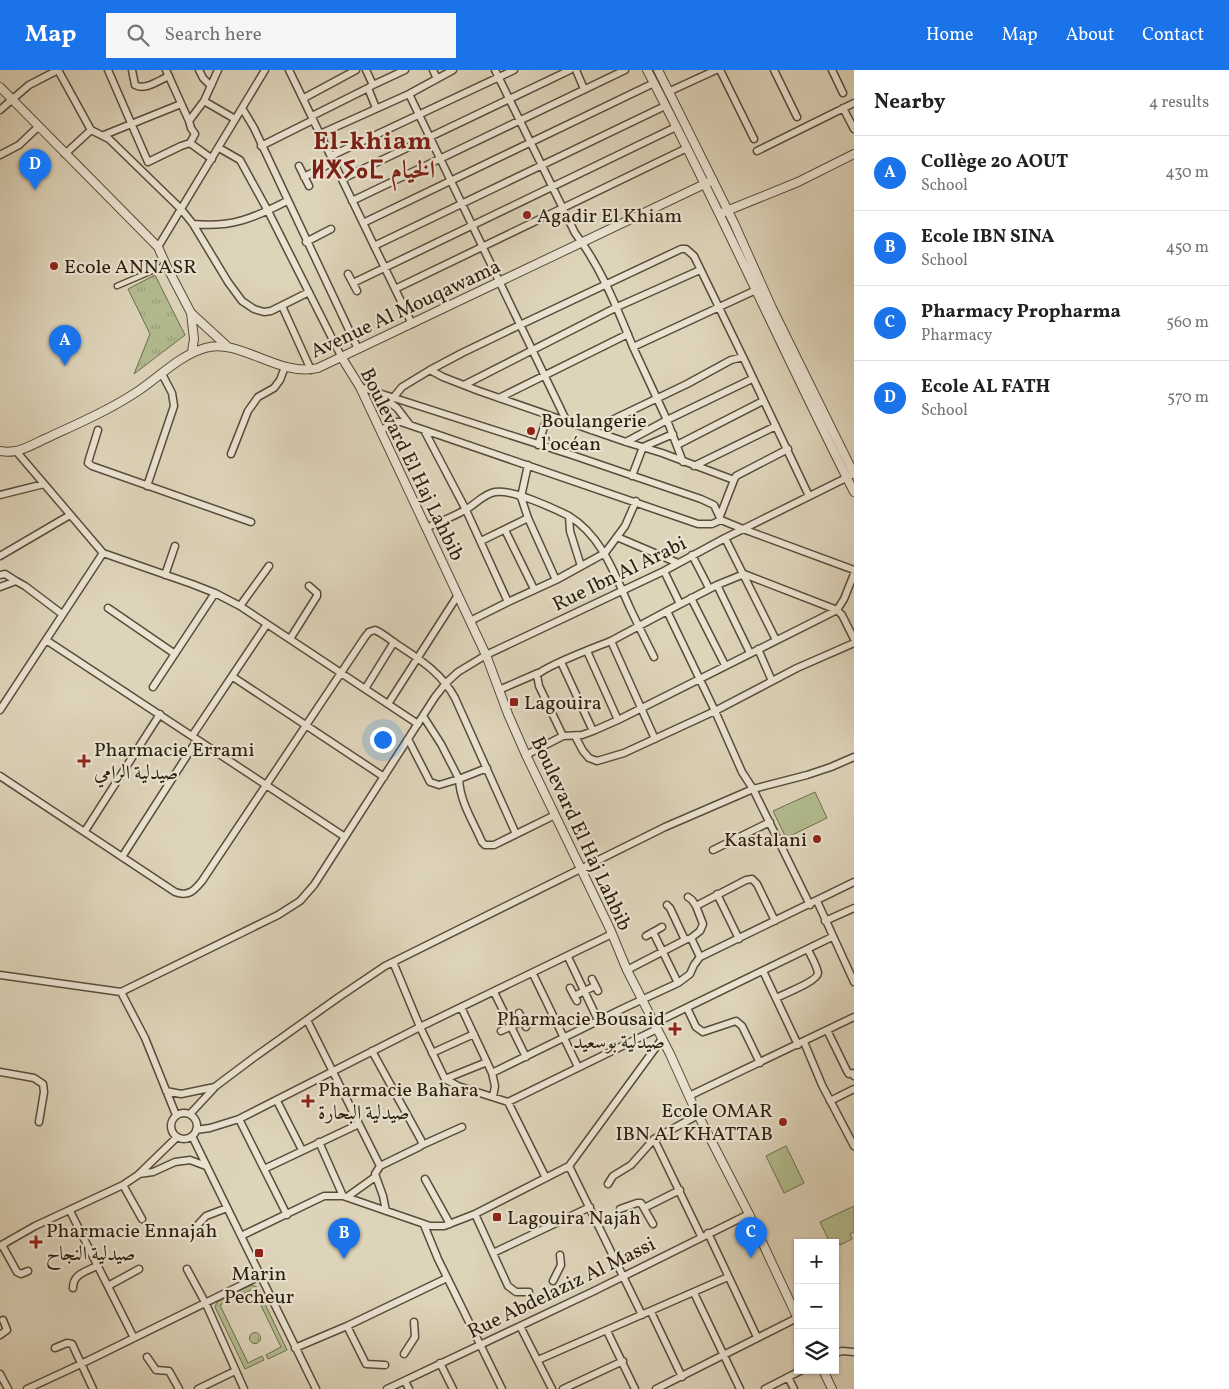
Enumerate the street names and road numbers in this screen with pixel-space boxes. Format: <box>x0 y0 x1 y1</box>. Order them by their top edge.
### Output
street label: Avenue Al Mouqawama <box>306 253 506 366</box>
street label: Boulevard El Haj Lahbib <box>352 364 470 566</box>
street label: Rue Ibn Al Arabi <box>548 530 692 619</box>
street label: Boulevard El Haj Lahbib <box>523 732 638 936</box>
street label: Rue Abdelaziz Al Massi <box>463 1231 661 1347</box>

